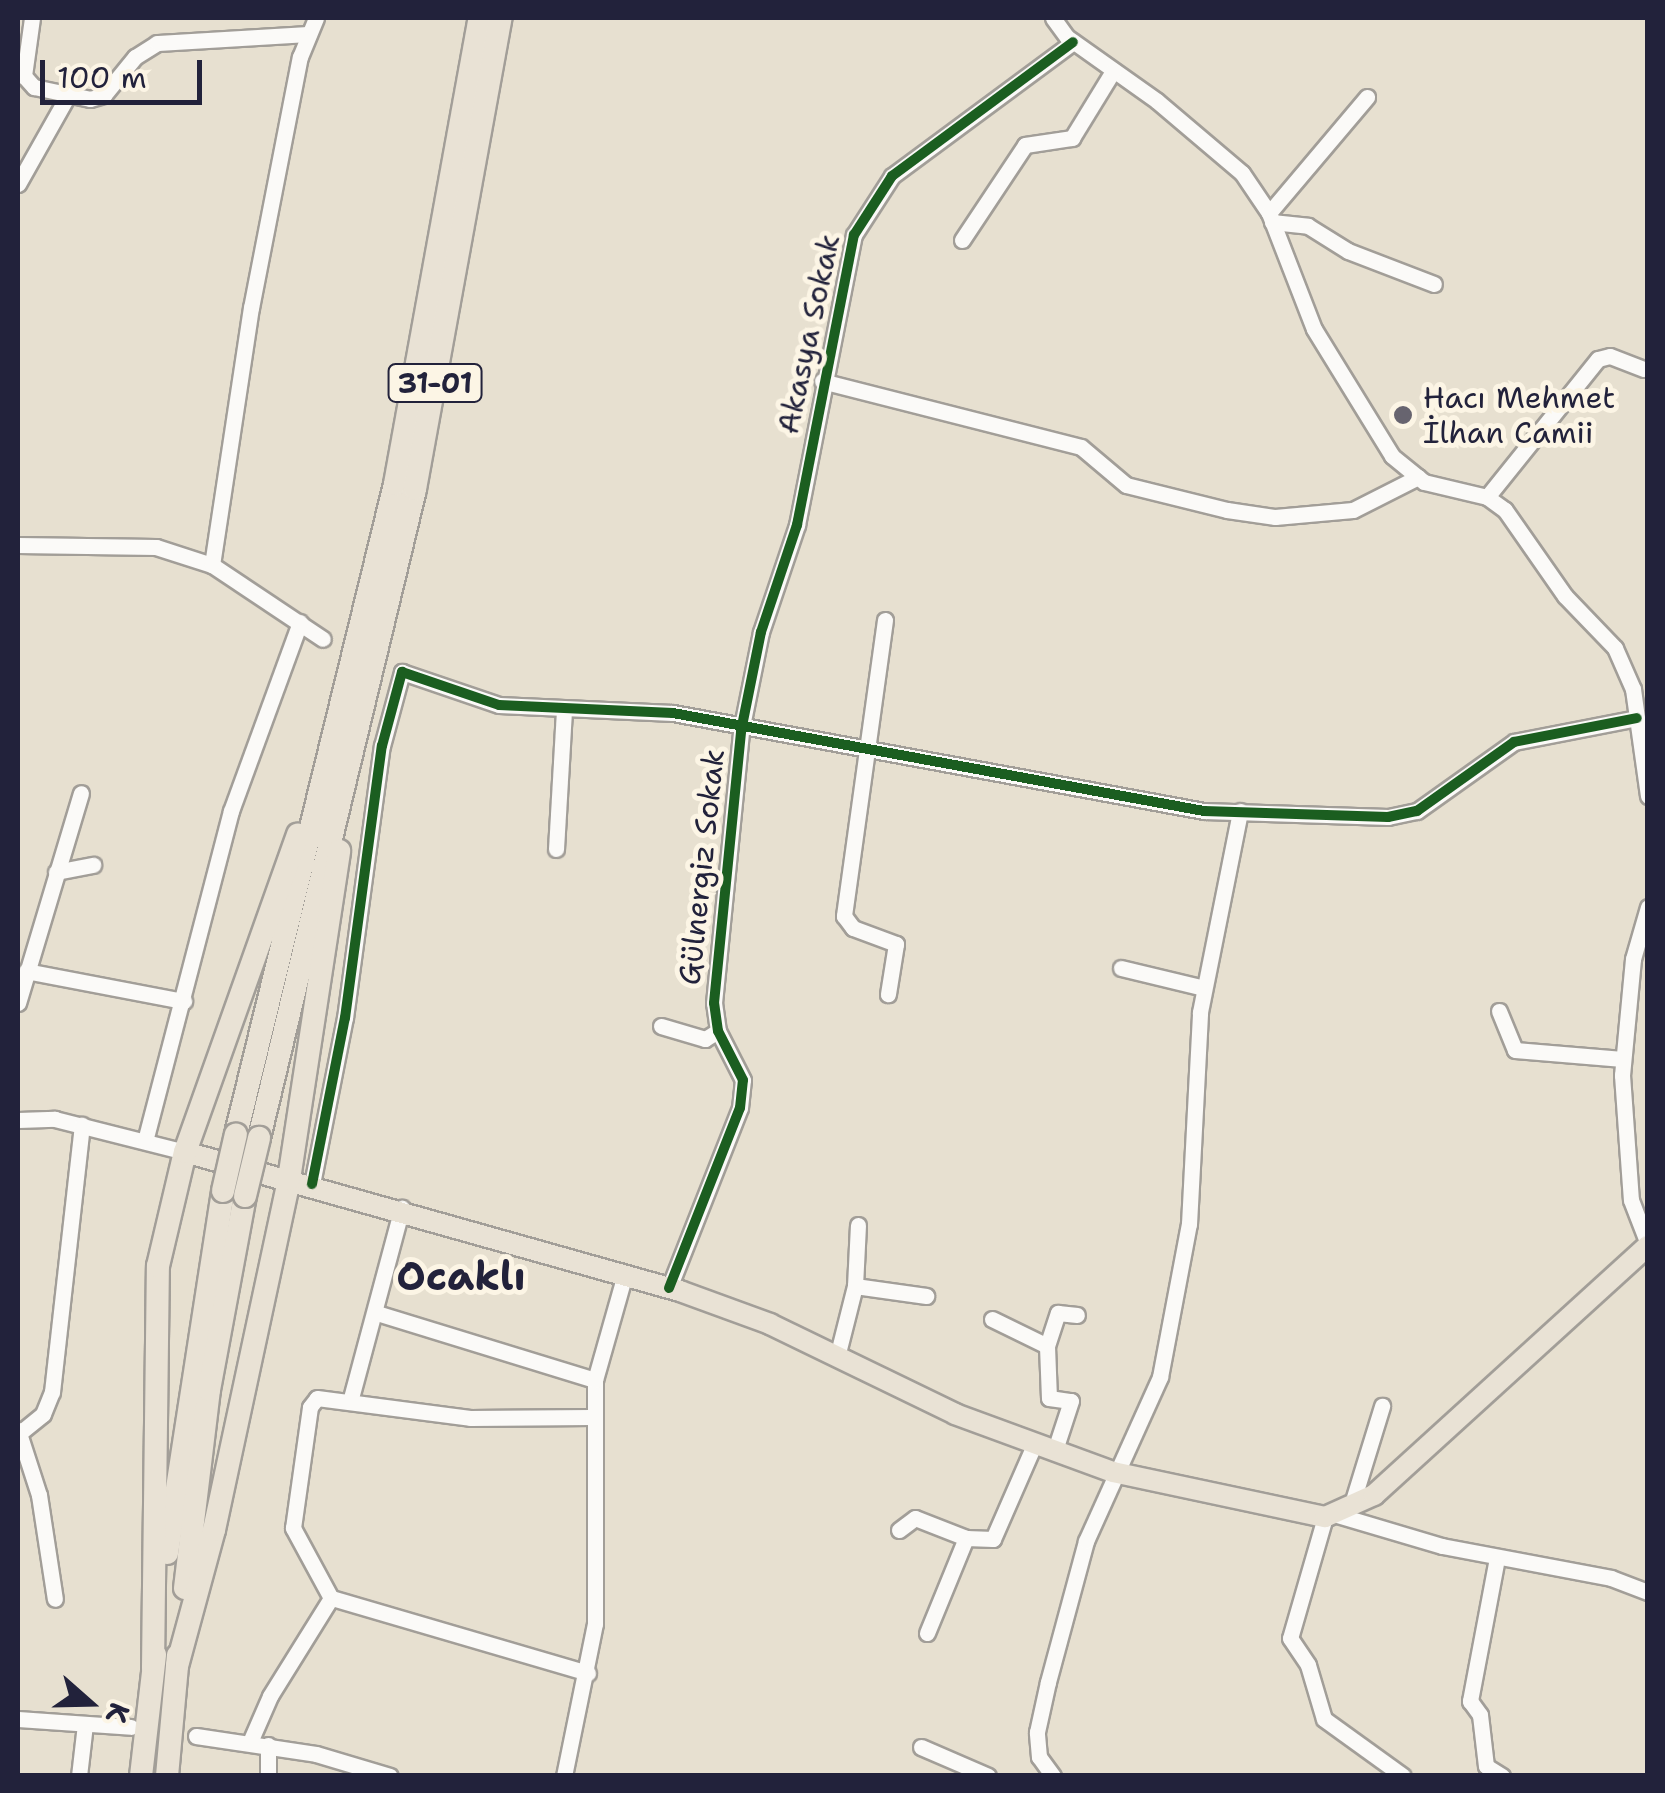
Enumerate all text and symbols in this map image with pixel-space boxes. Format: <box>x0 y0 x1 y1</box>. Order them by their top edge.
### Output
scale bar <box>45 40 208 102</box>
text: 100 m <box>57 57 147 98</box>
street label: Akasya Sokak <box>770 231 848 437</box>
road number: 31-01 <box>388 360 482 406</box>
place label: Hacı Mehmet İlhan Camii <box>1423 380 1615 450</box>
marker: Hacı Mehmet İlhan Camii <box>1392 404 1414 426</box>
street label: Gülnergiz Sokak <box>672 747 732 987</box>
district label: Ocaklı <box>396 1252 526 1300</box>
north arrow <box>40 1653 140 1753</box>
text: K <box>97 1698 139 1729</box>

